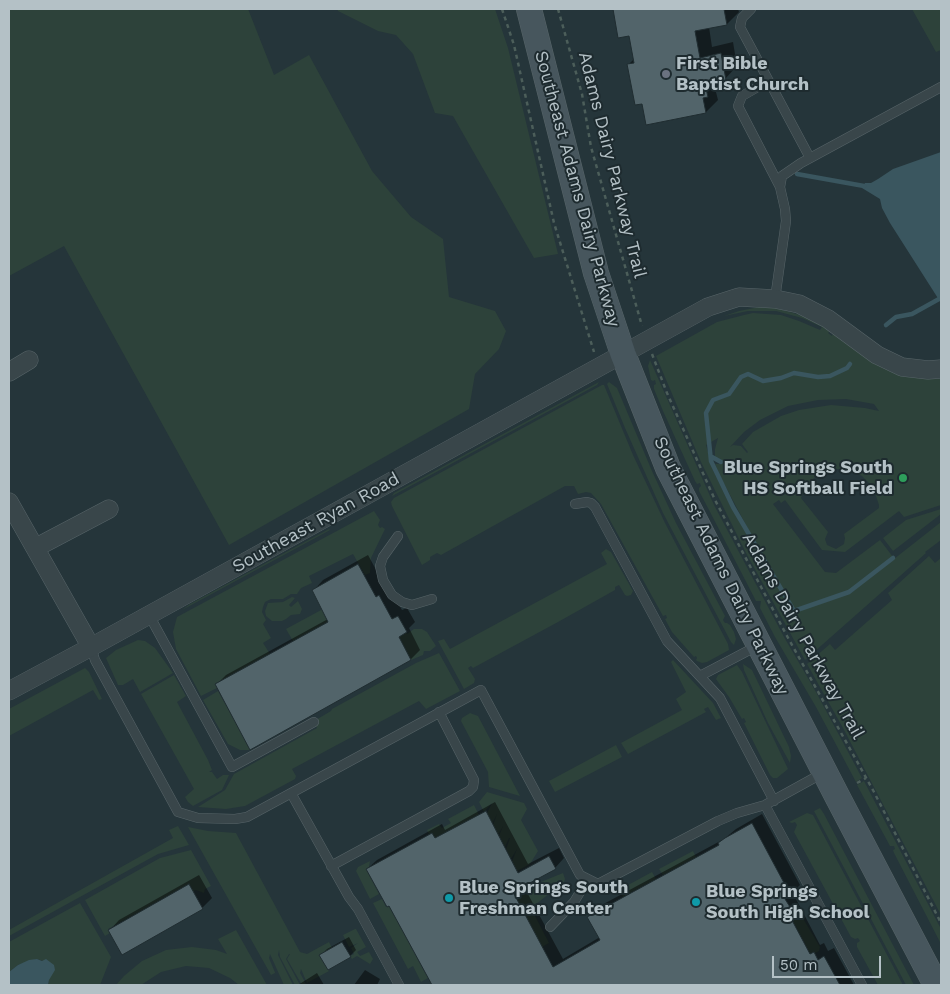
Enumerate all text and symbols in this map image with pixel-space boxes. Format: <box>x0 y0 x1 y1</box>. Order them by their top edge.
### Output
street label: Southeast Adams Dairy Parkway <box>530 49 624 329</box>
street label: Adams Dairy Parkway Trail <box>573 50 651 280</box>
place label: First Bible Baptist Church <box>676 53 809 96</box>
marker: First Bible Baptist Church <box>660 68 672 80</box>
street label: Southeast Adams Dairy Parkway <box>649 433 793 699</box>
place label: Blue Springs South HS Softball Field <box>723 457 893 499</box>
street label: Southeast Ryan Road <box>229 468 403 578</box>
marker: Blue Springs South HS Softball Field <box>897 472 909 484</box>
street label: Adams Dairy Parkway Trail <box>737 529 869 743</box>
place label: Blue Springs South Freshman Center <box>459 877 629 920</box>
place label: Blue Springs South High School <box>706 881 869 924</box>
marker: Blue Springs South Freshman Center <box>443 892 455 904</box>
marker: Blue Springs South High School <box>690 896 702 908</box>
scale bar <box>775 946 884 978</box>
text: 50 m <box>780 956 817 974</box>

